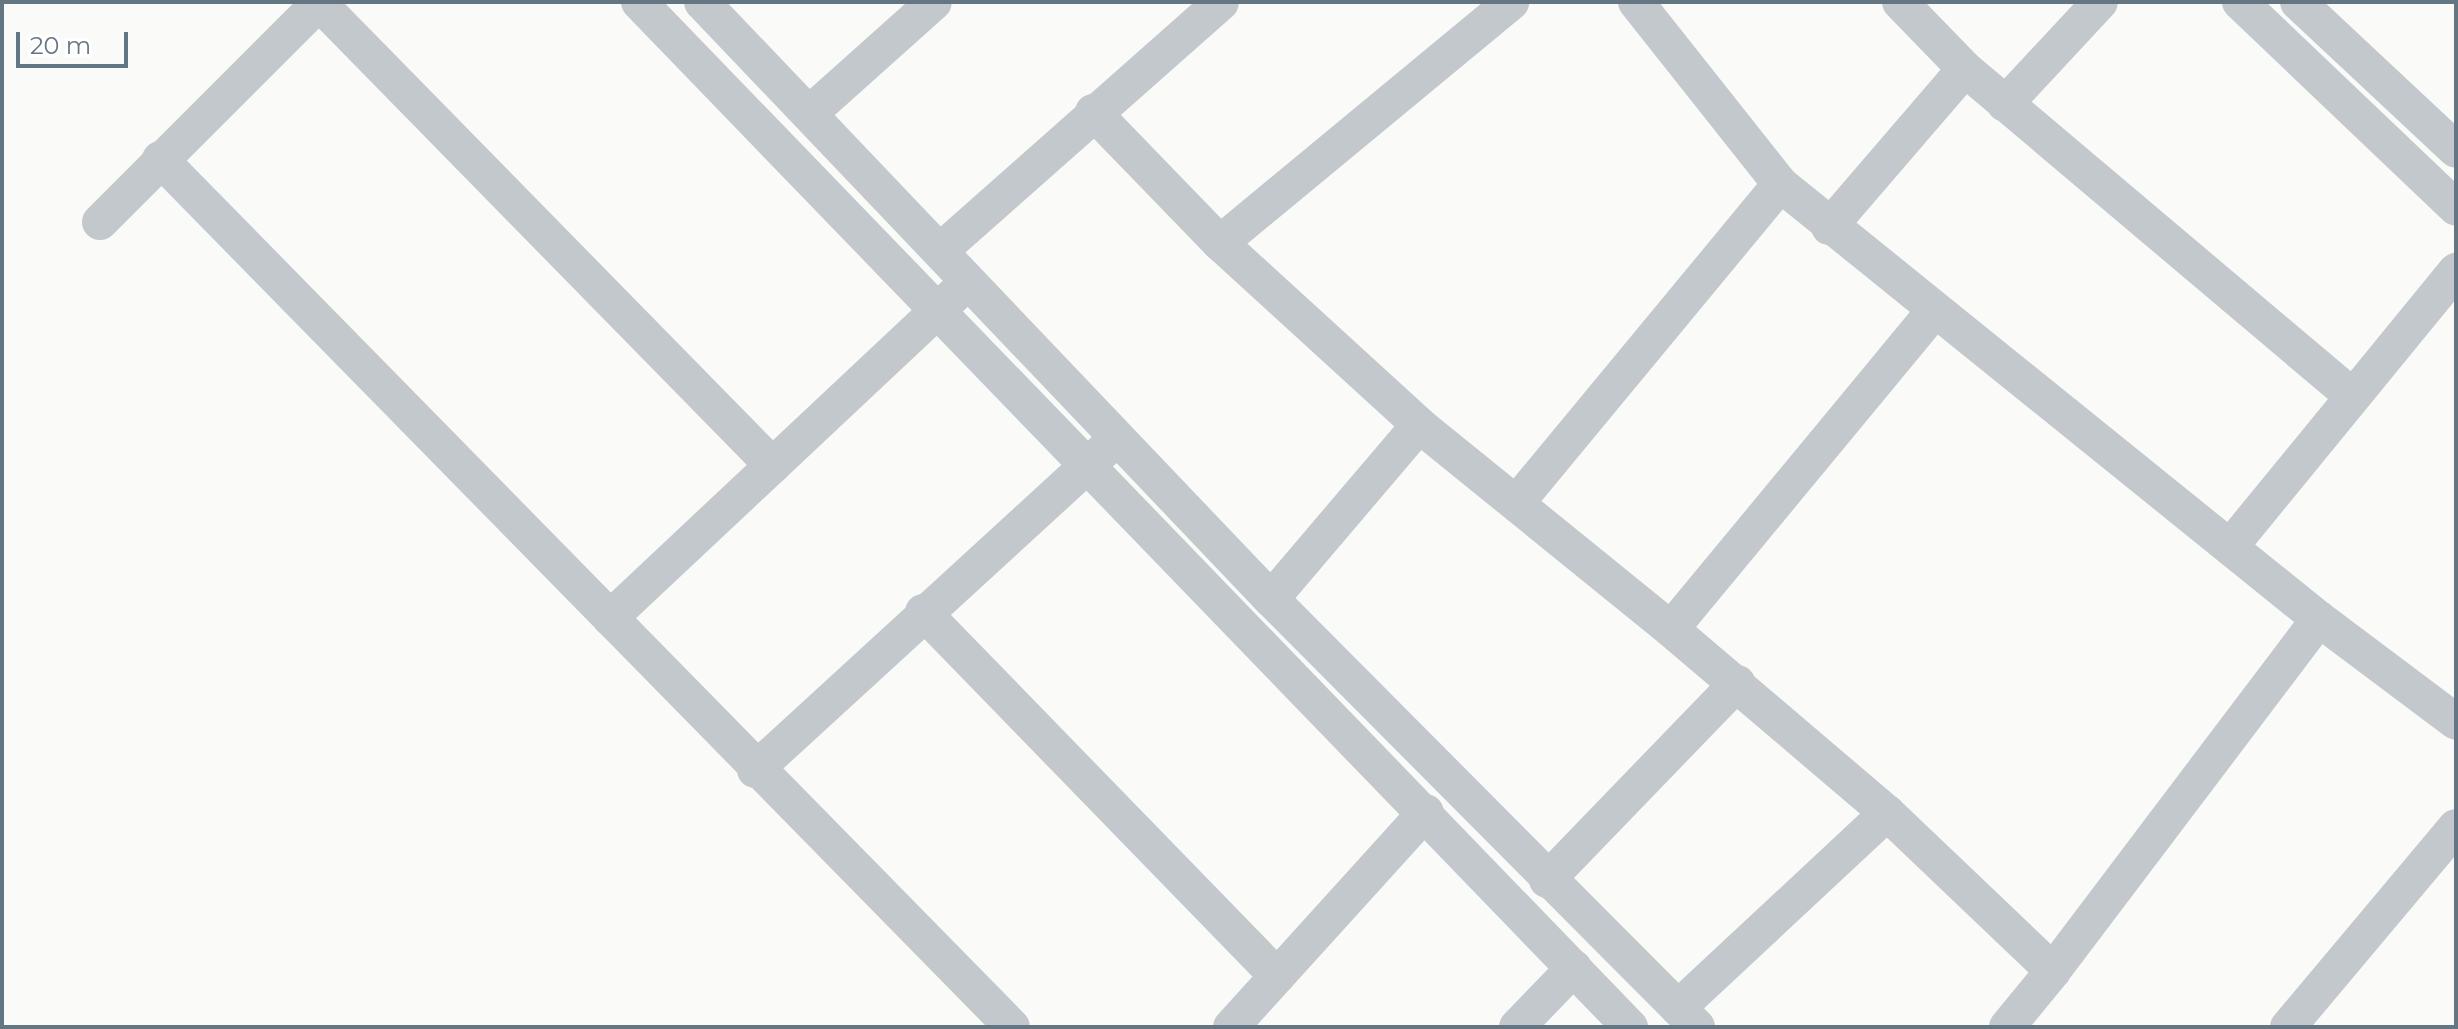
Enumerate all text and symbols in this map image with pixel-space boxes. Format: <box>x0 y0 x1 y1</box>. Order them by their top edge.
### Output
scale bar <box>20 16 132 66</box>
text: 20 m <box>30 31 91 60</box>

